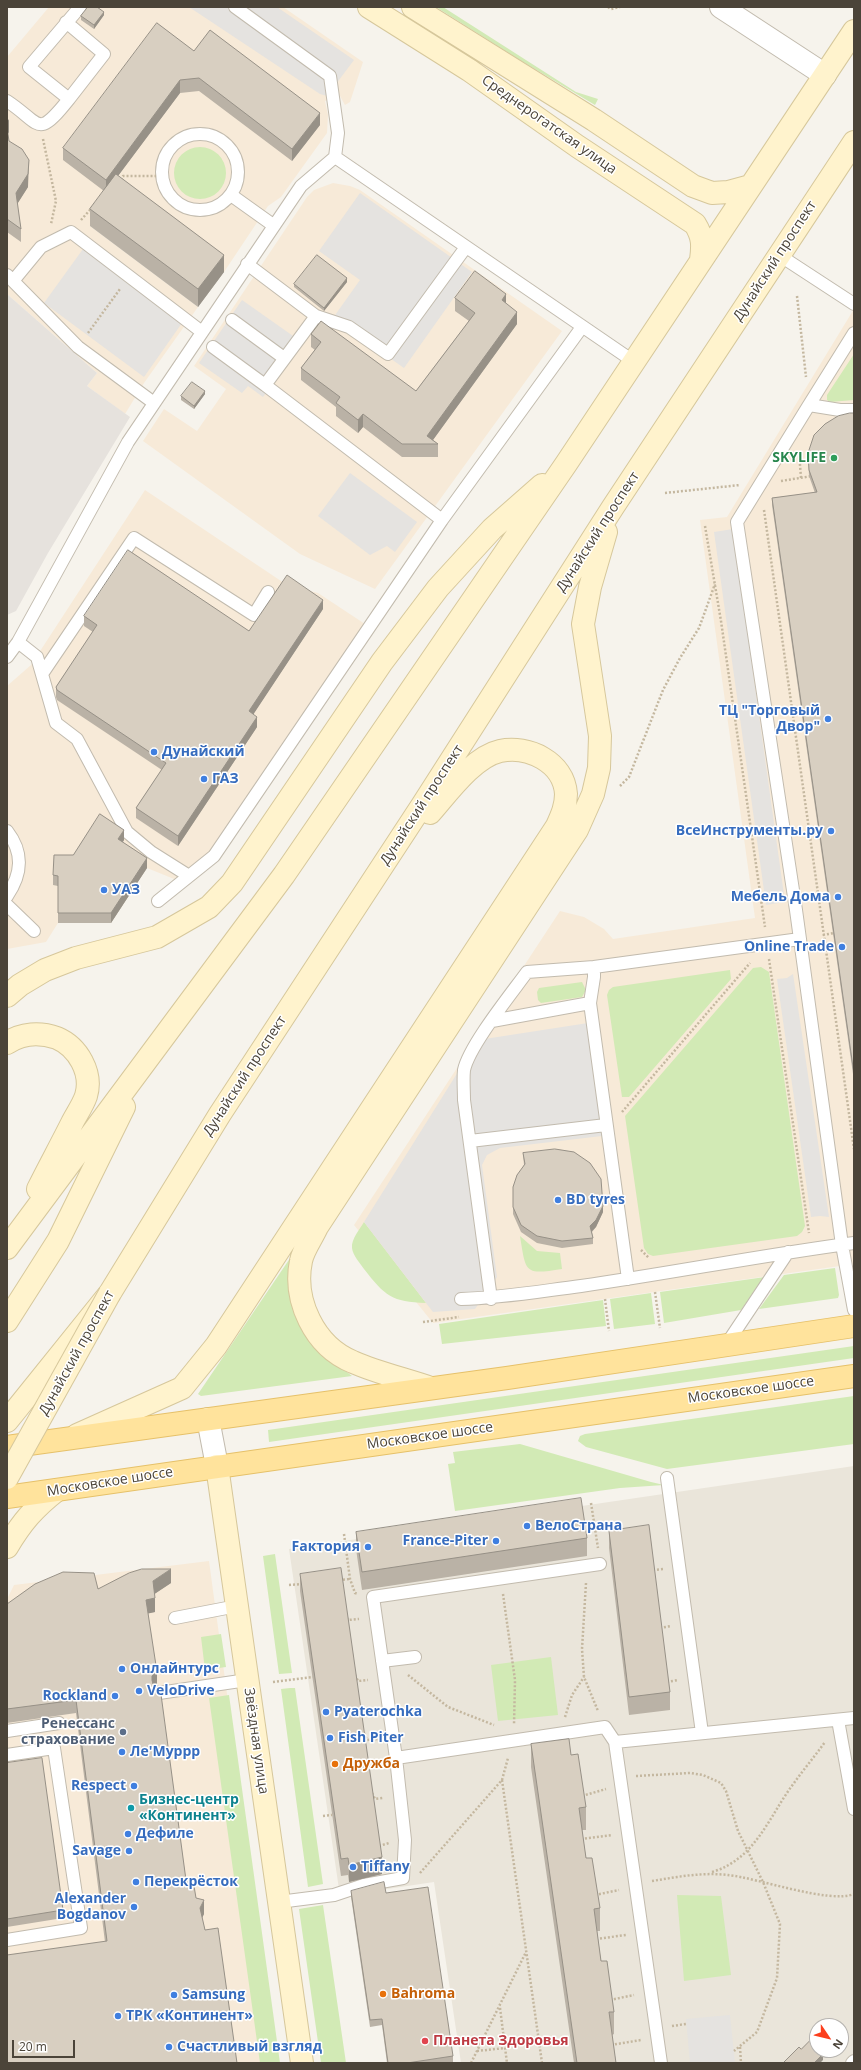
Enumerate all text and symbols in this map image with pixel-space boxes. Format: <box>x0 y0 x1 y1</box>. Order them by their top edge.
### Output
street label: Среднерогатская улица <box>478 72 620 178</box>
street label: Дунайский проспект <box>730 198 820 324</box>
place label: SKYLIFE <box>772 450 826 466</box>
marker: SKYLIFE <box>829 453 839 463</box>
street label: Дунайский проспект <box>553 469 643 595</box>
place label: ТЦ "Торговый Двор" <box>719 703 820 736</box>
marker: ТЦ "Торговый Двор" <box>823 714 833 724</box>
street label: Дунайский проспект <box>377 742 467 868</box>
place label: Дунайский <box>162 744 245 760</box>
marker: Дунайский <box>149 747 159 757</box>
place label: ГАЗ <box>212 771 239 787</box>
marker: ГАЗ <box>199 774 209 784</box>
place label: ВсеИнструменты.ру <box>676 823 823 839</box>
marker: ВсеИнструменты.ру <box>826 826 836 836</box>
place label: УАЗ <box>112 882 140 898</box>
marker: УАЗ <box>99 885 109 895</box>
place label: Мебель Дома <box>731 889 830 905</box>
marker: Мебель Дома <box>833 892 843 902</box>
place label: Online Trade <box>744 939 834 955</box>
marker: Online Trade <box>837 942 847 952</box>
street label: Дунайский проспект <box>200 1013 290 1139</box>
place label: BD tyres <box>566 1192 625 1208</box>
marker: BD tyres <box>553 1195 563 1205</box>
street label: Дунайский проспект <box>36 1288 118 1418</box>
street label: Московское шоссе <box>687 1373 815 1407</box>
street label: Московское шоссе <box>366 1419 494 1453</box>
street label: Московское шоссе <box>46 1464 174 1500</box>
place label: ВелоСтрана <box>535 1518 622 1534</box>
marker: ВелоСтрана <box>522 1521 532 1531</box>
place label: France-Piter <box>403 1533 488 1549</box>
marker: France-Piter <box>491 1536 501 1546</box>
place label: Fактория <box>292 1539 360 1555</box>
marker: Fактория <box>363 1542 373 1552</box>
place label: Онлайнтурс <box>130 1661 219 1677</box>
marker: Онлайнтурс <box>117 1664 127 1674</box>
place label: VeloDrive <box>147 1683 215 1699</box>
marker: VeloDrive <box>134 1686 144 1696</box>
street label: Звёздная улица <box>240 1687 272 1795</box>
place label: Rockland <box>42 1688 107 1704</box>
marker: Rockland <box>110 1691 120 1701</box>
place label: Pyaterochka <box>334 1704 422 1720</box>
marker: Pyaterochka <box>321 1707 331 1717</box>
place label: Ренессанс страхование <box>21 1716 115 1748</box>
marker: Ренессанс страхование <box>118 1727 128 1737</box>
place label: Fish Piter <box>338 1730 404 1746</box>
marker: Fish Piter <box>325 1733 335 1743</box>
place label: Ле'Муррр <box>130 1744 200 1760</box>
marker: Ле'Муррр <box>117 1747 127 1757</box>
place label: Дружба <box>343 1756 400 1772</box>
marker: Дружба <box>330 1759 340 1769</box>
place label: Respect <box>71 1778 126 1794</box>
marker: Respect <box>129 1781 139 1791</box>
place label: Бизнес-центр «Континент» <box>139 1792 239 1824</box>
marker: Бизнес-центр «Континент» <box>126 1803 136 1813</box>
place label: Дефиле <box>136 1826 194 1842</box>
marker: Дефиле <box>123 1829 133 1839</box>
place label: Savage <box>72 1843 121 1859</box>
marker: Savage <box>124 1846 134 1856</box>
place label: Tiffany <box>361 1859 410 1875</box>
marker: Tiffany <box>348 1862 358 1872</box>
place label: Перекрёсток <box>144 1874 238 1890</box>
marker: Перекрёсток <box>131 1877 141 1887</box>
place label: Alexander Bogdanov <box>55 1891 126 1924</box>
marker: Alexander Bogdanov <box>129 1902 139 1912</box>
place label: Bahroma <box>391 1986 455 2002</box>
place label: Samsung <box>182 1987 245 2003</box>
marker: Bahroma <box>378 1989 388 1999</box>
marker: Samsung <box>169 1990 179 2000</box>
place label: ТРК «Континент» <box>126 2008 253 2024</box>
marker: ТРК «Континент» <box>113 2011 123 2021</box>
north arrow <box>809 2018 849 2058</box>
scale bar <box>14 2032 77 2058</box>
place label: Планета Здоровья <box>433 2033 569 2049</box>
marker: Планета Здоровья <box>420 2036 430 2046</box>
text: N <box>830 2037 847 2053</box>
text: 20 m <box>19 2038 47 2055</box>
place label: Счастливый взгляд <box>177 2039 322 2055</box>
marker: Счастливый взгляд <box>164 2042 174 2052</box>

